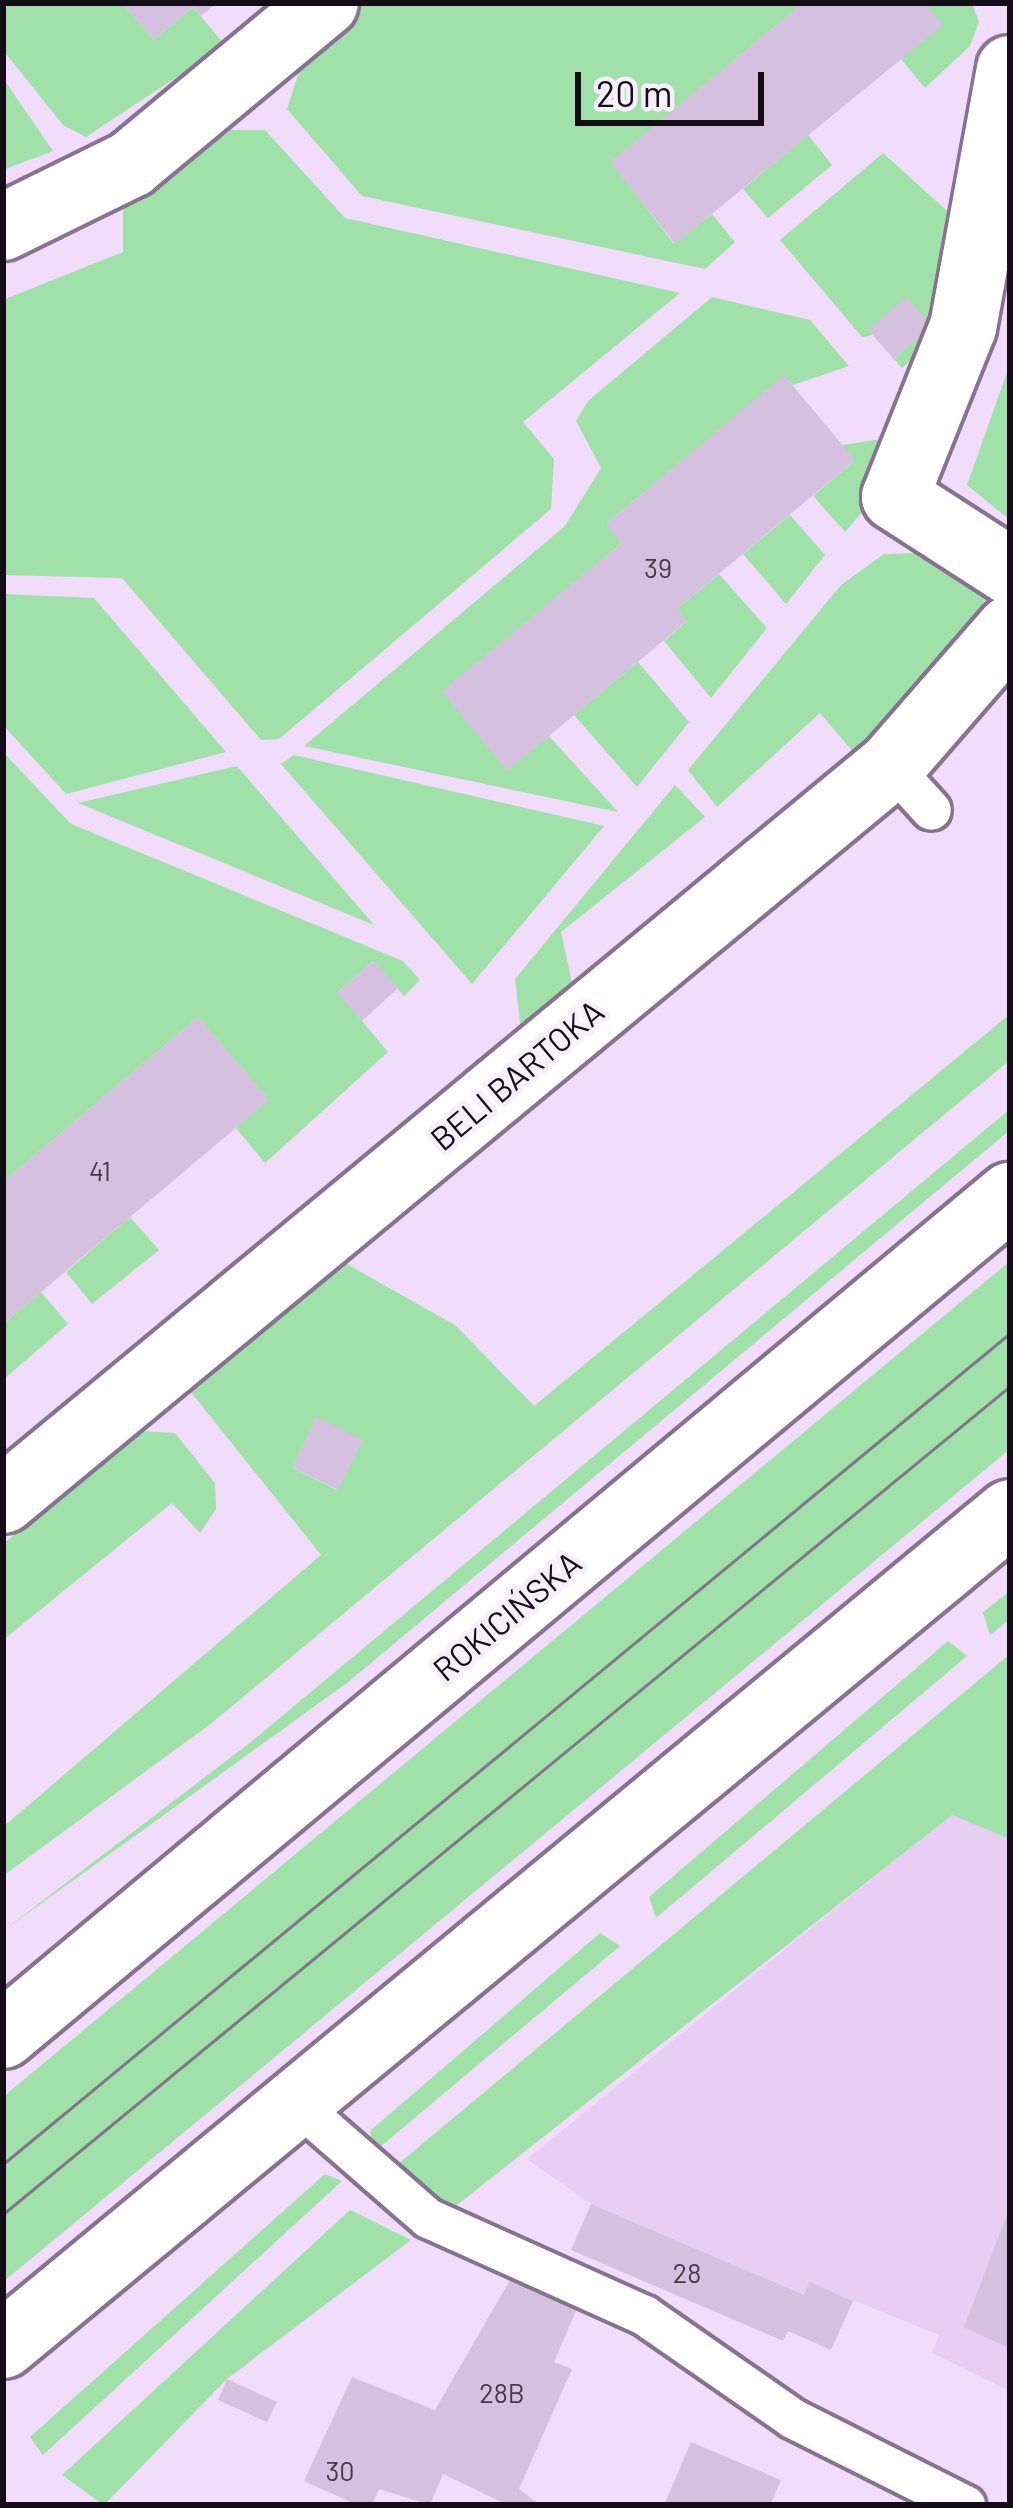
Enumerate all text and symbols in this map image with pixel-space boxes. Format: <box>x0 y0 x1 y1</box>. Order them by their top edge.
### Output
scale bar <box>581 48 770 122</box>
text: 20 m <box>596 71 673 114</box>
house number: 39 <box>644 552 672 584</box>
street label: BELI BARTOKA <box>423 991 611 1159</box>
house number: 41 <box>89 1155 111 1187</box>
street label: ROKICIŃSKA <box>425 1543 589 1689</box>
house number: 28 <box>673 2257 701 2289</box>
house number: 28B <box>479 2377 525 2409</box>
house number: 30 <box>325 2455 355 2487</box>

